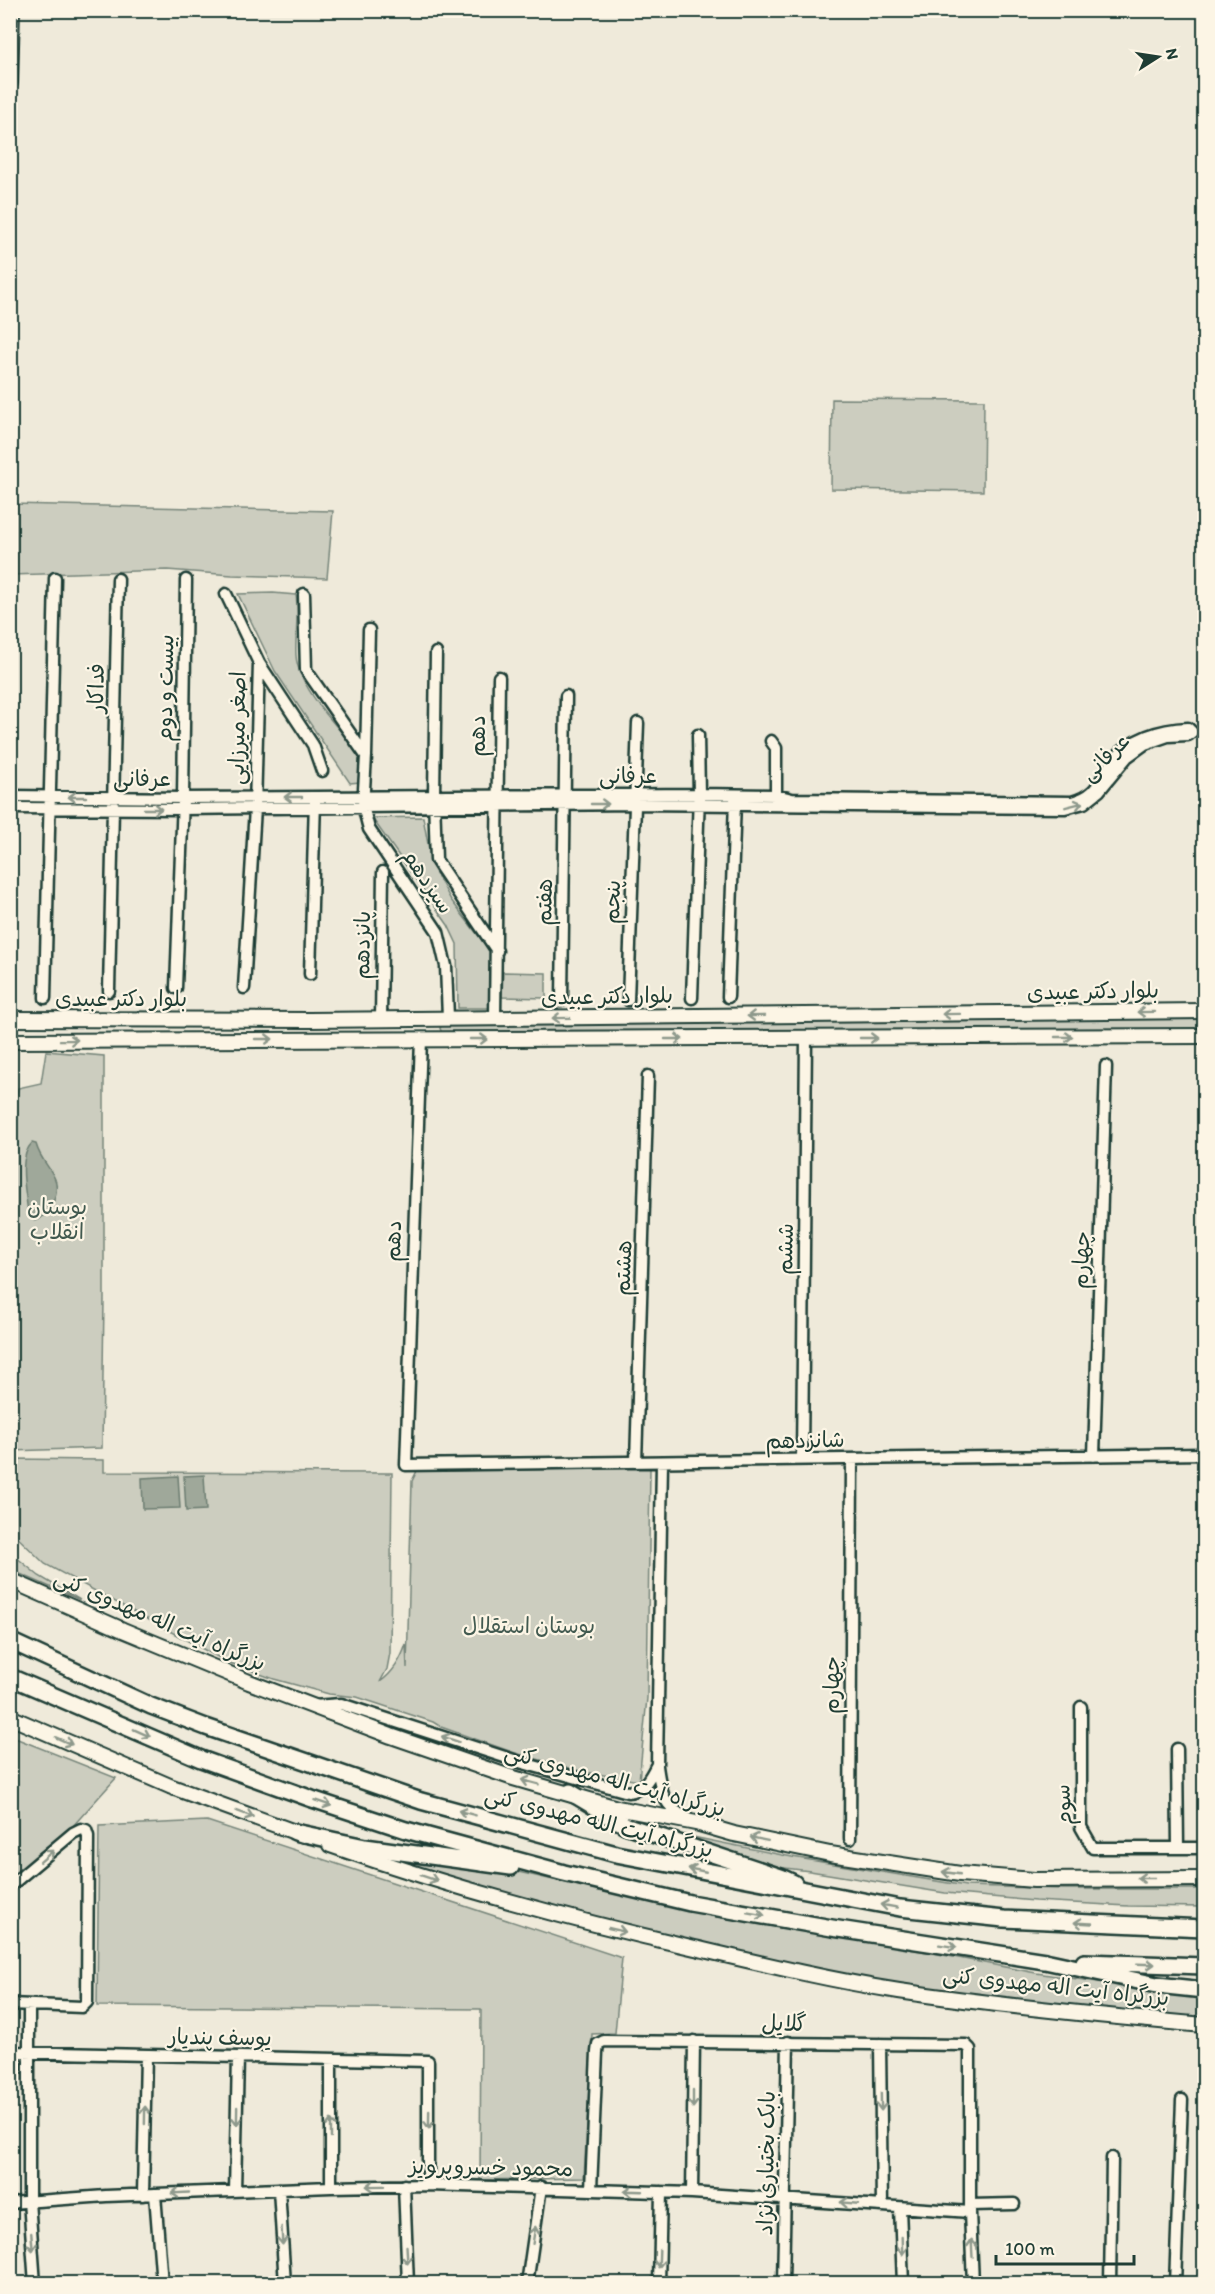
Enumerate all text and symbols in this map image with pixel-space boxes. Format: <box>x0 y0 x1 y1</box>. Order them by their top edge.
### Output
north arrow <box>1128 27 1188 87</box>
text: N <box>1162 47 1183 61</box>
street label: بیست و دوم <box>151 634 183 742</box>
street label: فداکار <box>82 663 110 715</box>
street label: اصغر میرزایی <box>223 671 252 785</box>
street label: دهم <box>464 715 494 757</box>
street label: عرفانی <box>1075 727 1136 788</box>
street label: عرفانی <box>599 762 657 790</box>
street label: عرفانی <box>113 765 171 793</box>
one-way arrow <box>67 791 87 803</box>
one-way arrow <box>283 791 303 803</box>
one-way arrow <box>589 799 609 810</box>
one-way arrow <box>1064 799 1083 811</box>
one-way arrow <box>142 803 162 815</box>
street label: سیزدهم <box>394 843 460 920</box>
street label: هفتم <box>530 878 561 926</box>
street label: پنجم <box>598 879 629 925</box>
street label: پانزدهم <box>348 911 379 980</box>
street label: بلوار دکتر عبیدی <box>1027 976 1159 1006</box>
street label: بلوار دکتر عبیدی <box>541 981 673 1011</box>
street label: بلوار دکتر عبیدی <box>55 985 187 1012</box>
one-way arrow <box>1137 1006 1157 1018</box>
one-way arrow <box>942 1008 962 1020</box>
one-way arrow <box>747 1010 767 1022</box>
one-way arrow <box>552 1012 572 1023</box>
one-way arrow <box>1054 1031 1074 1043</box>
one-way arrow <box>859 1032 879 1044</box>
one-way arrow <box>253 1033 273 1045</box>
one-way arrow <box>469 1033 489 1045</box>
one-way arrow <box>664 1033 684 1045</box>
one-way arrow <box>58 1035 78 1046</box>
park label: بوستان انقلاب <box>27 1193 87 1245</box>
street label: دهم <box>379 1220 410 1262</box>
street label: ششم <box>771 1223 802 1275</box>
street label: چهارم <box>1066 1231 1099 1290</box>
street label: هشتم <box>609 1240 640 1296</box>
street label: شانزدهم <box>765 1426 845 1457</box>
street label: بزرگراه آیت اله مهدوی کنی <box>50 1563 270 1678</box>
park label: بوستان استقلال <box>463 1612 595 1639</box>
street label: چهارم <box>818 1656 848 1714</box>
one-way arrow <box>132 1727 150 1739</box>
one-way arrow <box>441 1733 460 1744</box>
one-way arrow <box>54 1736 72 1747</box>
street label: بزرگراه آیت اله مهدوی کنی <box>501 1738 728 1823</box>
one-way arrow <box>520 1776 539 1788</box>
street label: بزرگراه آیت الله مهدوی کنی <box>482 1781 716 1864</box>
street label: سوم <box>1048 1783 1082 1827</box>
one-way arrow <box>313 1798 332 1809</box>
one-way arrow <box>458 1807 477 1819</box>
one-way arrow <box>235 1809 253 1820</box>
one-way arrow <box>750 1833 769 1845</box>
one-way arrow <box>39 1849 54 1863</box>
one-way arrow <box>688 1864 708 1875</box>
one-way arrow <box>942 1867 962 1878</box>
one-way arrow <box>1137 1872 1157 1884</box>
one-way arrow <box>419 1873 438 1884</box>
one-way arrow <box>880 1900 899 1911</box>
one-way arrow <box>745 1909 765 1920</box>
one-way arrow <box>1074 1917 1094 1928</box>
one-way arrow <box>607 1925 626 1937</box>
one-way arrow <box>938 1940 958 1951</box>
one-way arrow <box>1135 1959 1155 1970</box>
street label: بزرگراه آیت اله مهدوی کنی <box>941 1961 1171 2012</box>
street label: گلایل <box>761 2009 807 2037</box>
street label: یوسف پندیار <box>166 2023 272 2052</box>
one-way arrow <box>687 2089 699 2109</box>
street label: بابک بختیاری نژاد <box>751 2090 781 2236</box>
one-way arrow <box>875 2092 887 2112</box>
one-way arrow <box>231 2105 243 2125</box>
one-way arrow <box>139 2106 151 2126</box>
one-way arrow <box>423 2109 434 2129</box>
one-way arrow <box>325 2119 337 2139</box>
street label: محمود خسروپرویز <box>407 2152 573 2183</box>
one-way arrow <box>366 2180 386 2192</box>
one-way arrow <box>624 2185 644 2196</box>
one-way arrow <box>171 2188 191 2199</box>
one-way arrow <box>839 2197 859 2208</box>
one-way arrow <box>277 2226 288 2246</box>
one-way arrow <box>529 2226 540 2246</box>
scale bar <box>996 2228 1134 2266</box>
one-way arrow <box>27 2232 38 2252</box>
one-way arrow <box>896 2235 907 2255</box>
one-way arrow <box>966 2238 977 2258</box>
text: 100 m <box>1005 2238 1055 2260</box>
one-way arrow <box>401 2245 412 2265</box>
one-way arrow <box>654 2248 665 2268</box>

